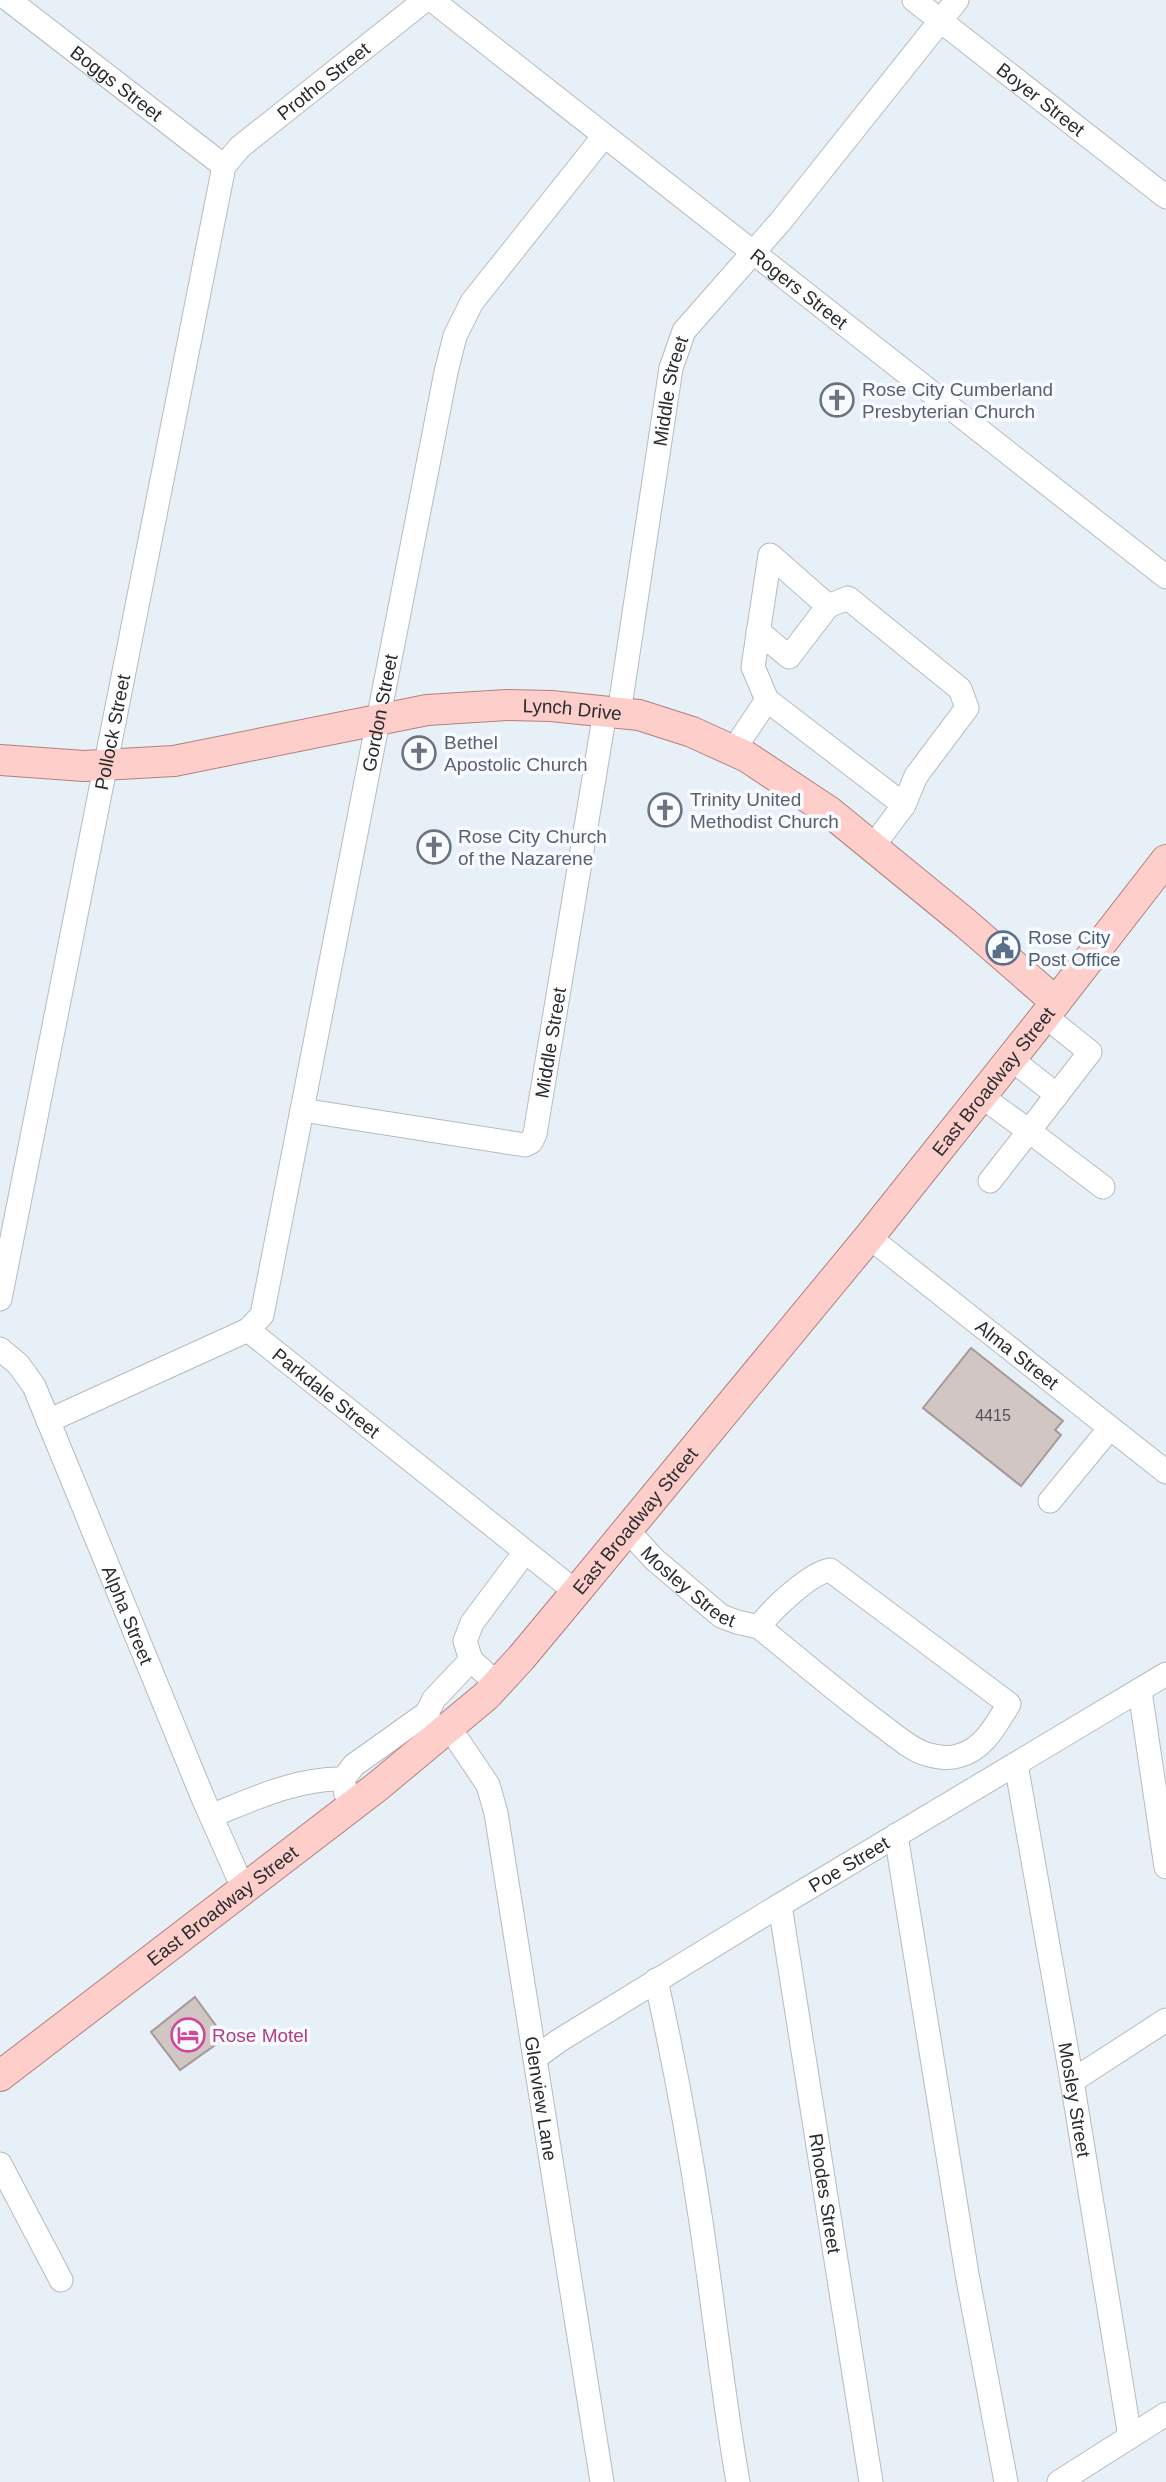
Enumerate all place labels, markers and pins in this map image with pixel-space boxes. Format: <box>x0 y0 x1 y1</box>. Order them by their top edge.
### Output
place label: Rose City Cumberland Presbyterian Church <box>862 379 1053 422</box>
church icon: Rose City Cumberland Presbyterian Church <box>818 381 856 419</box>
place label: Bethel Apostolic Church <box>444 732 588 775</box>
church icon: Bethel Apostolic Church <box>400 734 438 772</box>
place label: Trinity United Methodist Church <box>690 789 839 832</box>
church icon: Trinity United Methodist Church <box>646 791 684 829</box>
place label: Rose City Church of the Nazarene <box>458 826 607 869</box>
church icon: Rose City Church of the Nazarene <box>415 828 453 866</box>
place label: Rose City Post Office <box>1028 927 1121 970</box>
public building icon: Rose City Post Office <box>984 929 1022 967</box>
hotel icon: Rose Motel <box>169 2016 207 2054</box>
place label: Rose Motel <box>212 2025 308 2046</box>

